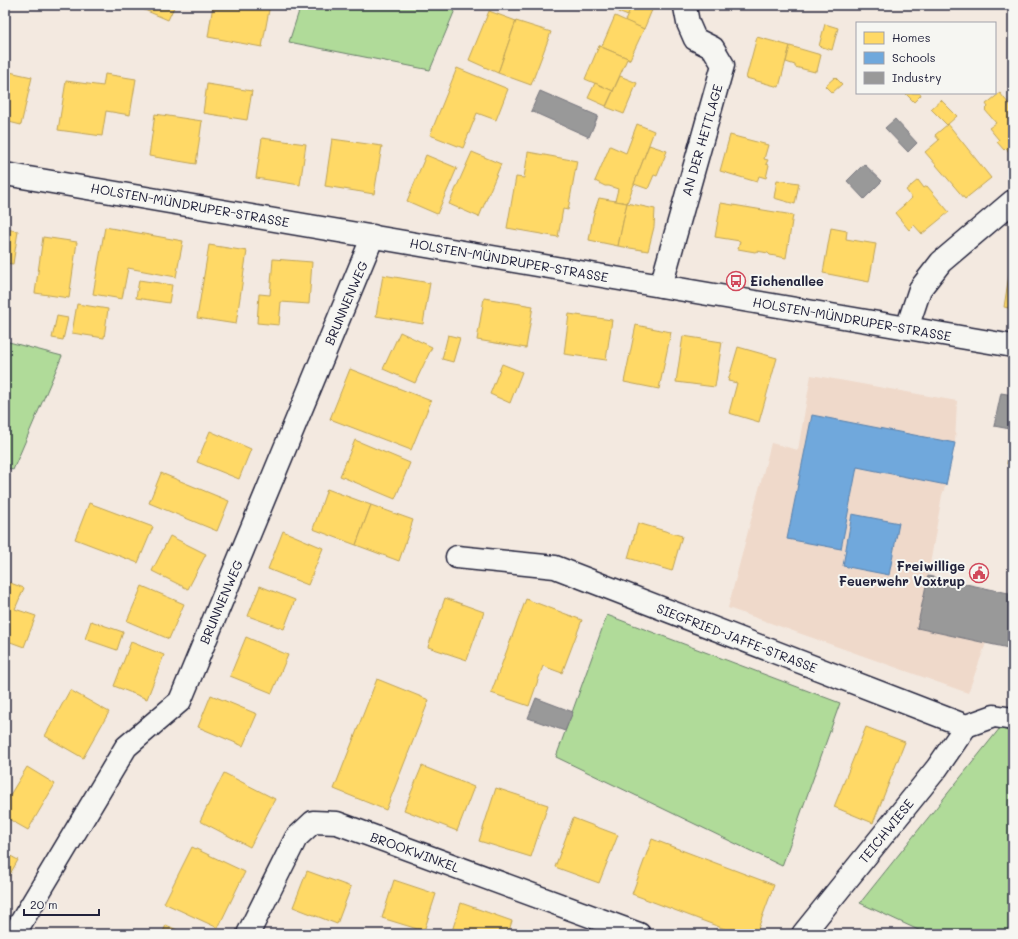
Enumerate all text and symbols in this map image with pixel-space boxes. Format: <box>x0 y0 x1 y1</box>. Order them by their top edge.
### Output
legend <box>856 22 996 94</box>
text: Homes <box>892 29 931 45</box>
text: Schools <box>892 49 936 65</box>
text: Industry <box>892 69 941 85</box>
street label: AN DER HETTLAGE <box>677 82 726 198</box>
street label: HOLSTEN-MÜNDRUPER-STRASSE <box>90 179 291 230</box>
street label: HOLSTEN-MÜNDRUPER-STRASSE <box>409 234 610 285</box>
street label: BRUNNENWEG <box>320 258 371 347</box>
bus stop icon: Eichenallee <box>725 270 747 292</box>
place label: Eichenallee <box>750 272 824 289</box>
street label: HOLSTEN-MÜNDRUPER-STRASSE <box>752 293 953 344</box>
street label: BRUNNENWEG <box>195 557 246 646</box>
place label: Freiwillige Feuerwehr Voxtrup <box>839 557 965 589</box>
public building icon: Freiwillige Feuerwehr Voxtrup <box>968 562 990 584</box>
street label: SIEGFRIED-JAFFE-STRASSE <box>654 599 820 676</box>
street label: TEICHWIESE <box>854 795 917 866</box>
street label: BROOKWINKEL <box>368 828 462 876</box>
scale bar <box>24 891 99 917</box>
text: 20 m <box>30 896 58 912</box>

